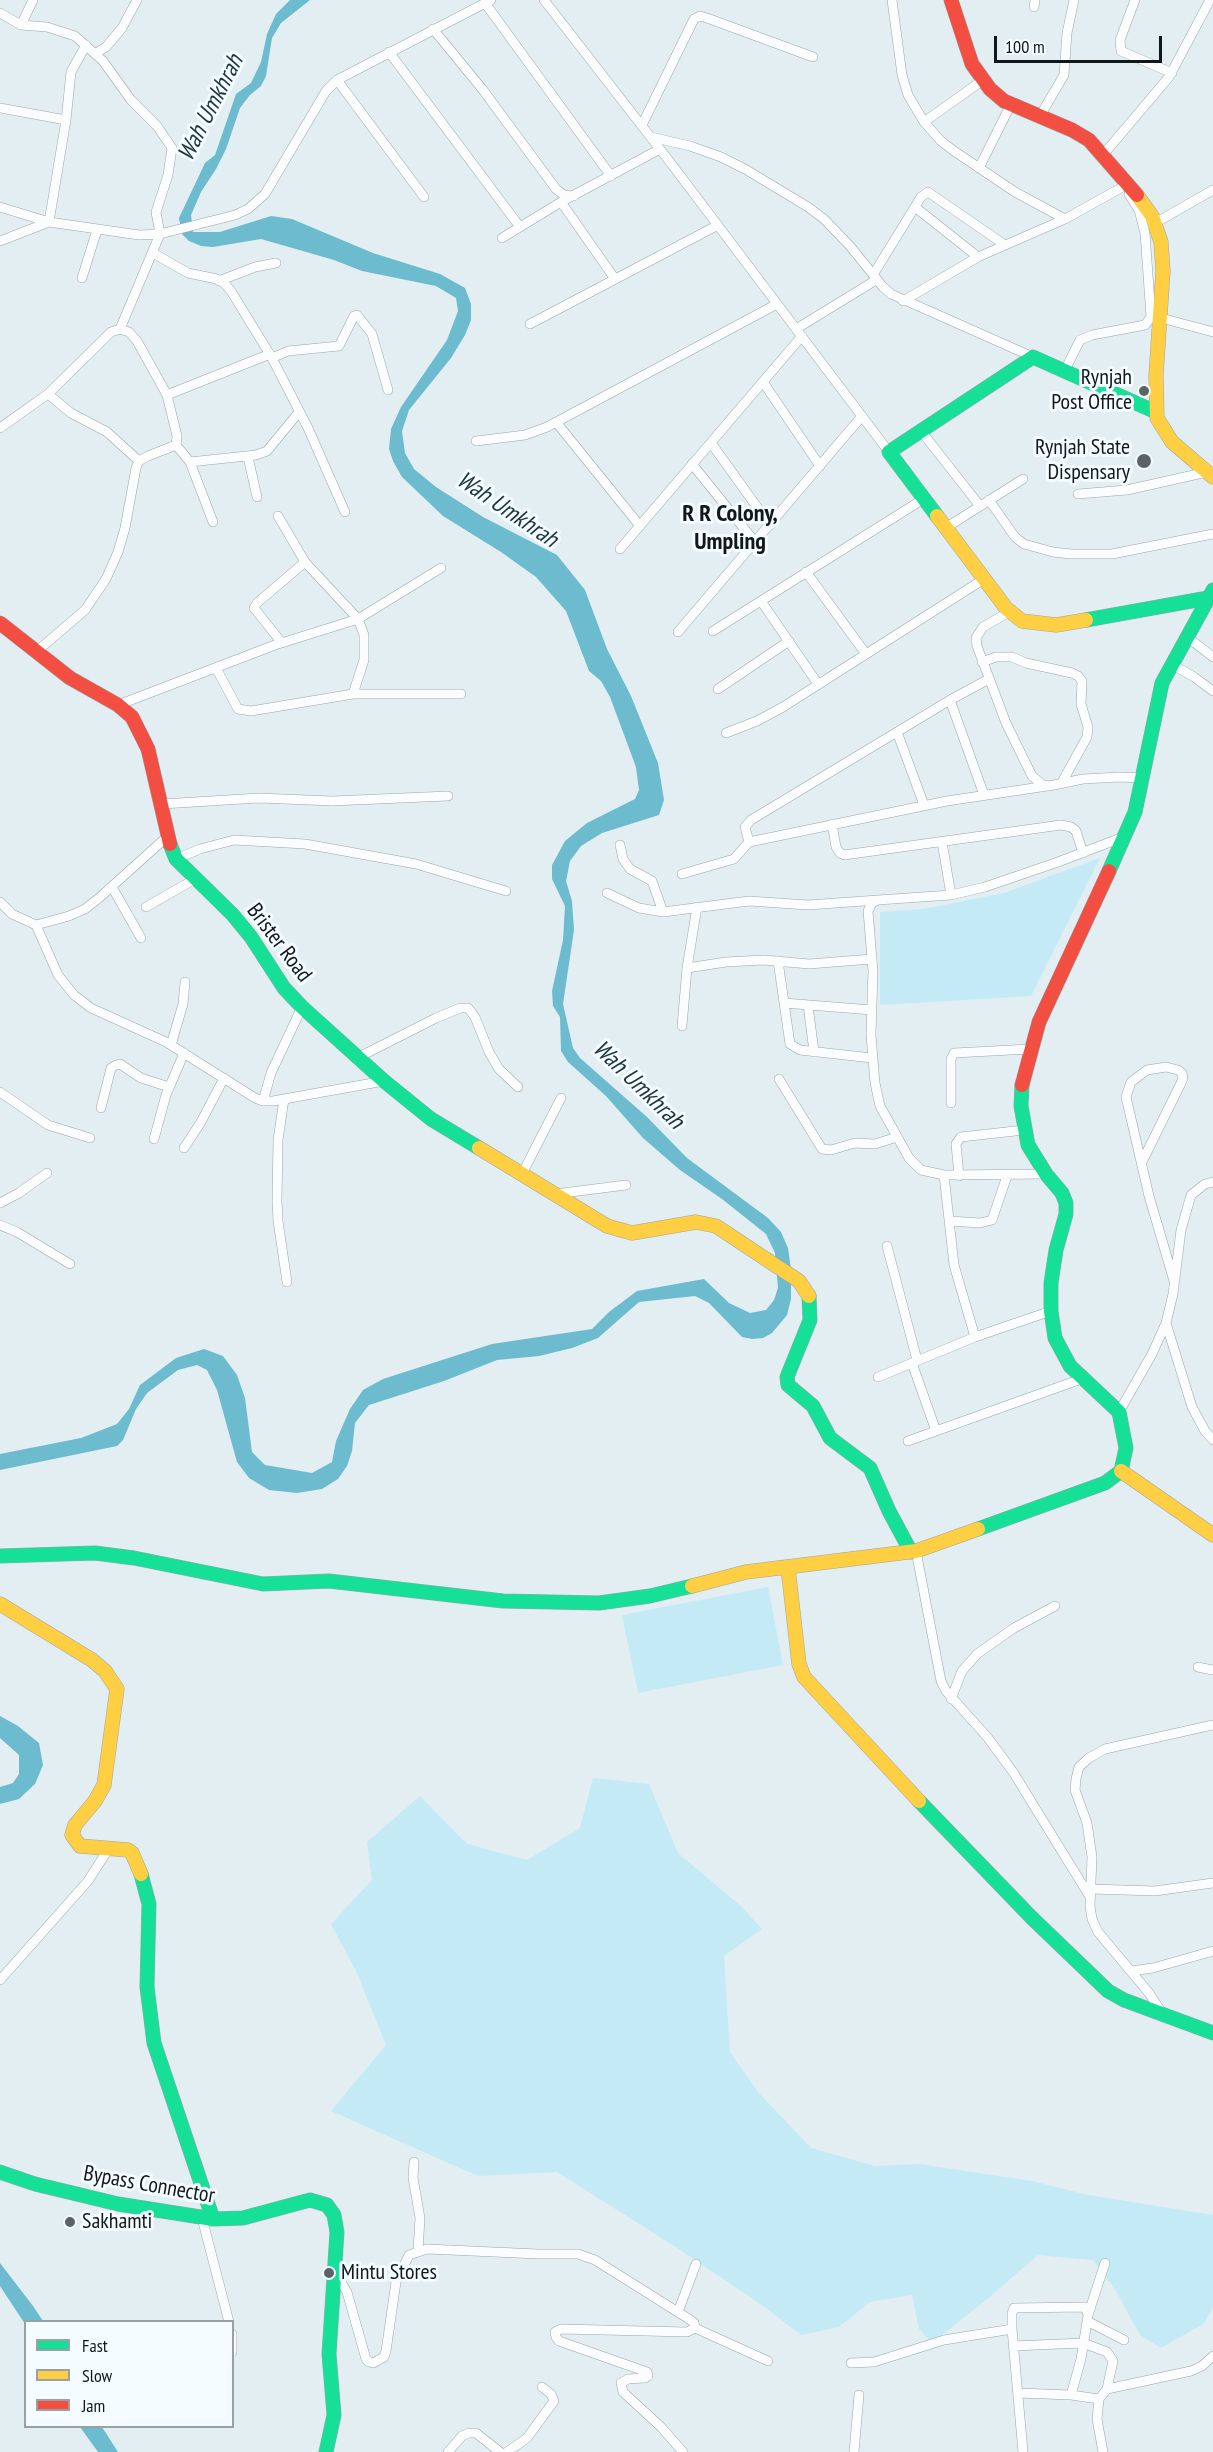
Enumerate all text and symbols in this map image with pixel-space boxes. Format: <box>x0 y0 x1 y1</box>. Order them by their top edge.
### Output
scale bar <box>997 24 1165 62</box>
text: 100 m <box>1005 35 1045 58</box>
water label: Wah Umkhrah <box>172 50 250 166</box>
place label: Rynjah Post Office <box>1051 365 1132 416</box>
marker: Rynjah Post Office <box>1137 384 1151 398</box>
place label: Rynjah State Dispensary <box>1035 435 1130 487</box>
marker: Rynjah State Dispensary <box>1135 452 1153 470</box>
water label: Wah Umkhrah <box>451 466 563 554</box>
district label: R R Colony, Umpling <box>682 500 778 556</box>
street label: Brister Road <box>241 898 317 988</box>
water label: Wah Umkhrah <box>587 1035 689 1135</box>
street label: Bypass Connector <box>81 2160 217 2210</box>
place label: Sakhamti <box>82 2209 152 2235</box>
marker: Sakhamti <box>63 2215 77 2229</box>
place label: Mintu Stores <box>341 2260 437 2286</box>
marker: Mintu Stores <box>322 2266 336 2280</box>
legend <box>24 2320 234 2428</box>
text: Fast <box>82 2334 108 2357</box>
text: Slow <box>82 2364 112 2387</box>
text: Jam <box>82 2394 105 2417</box>

